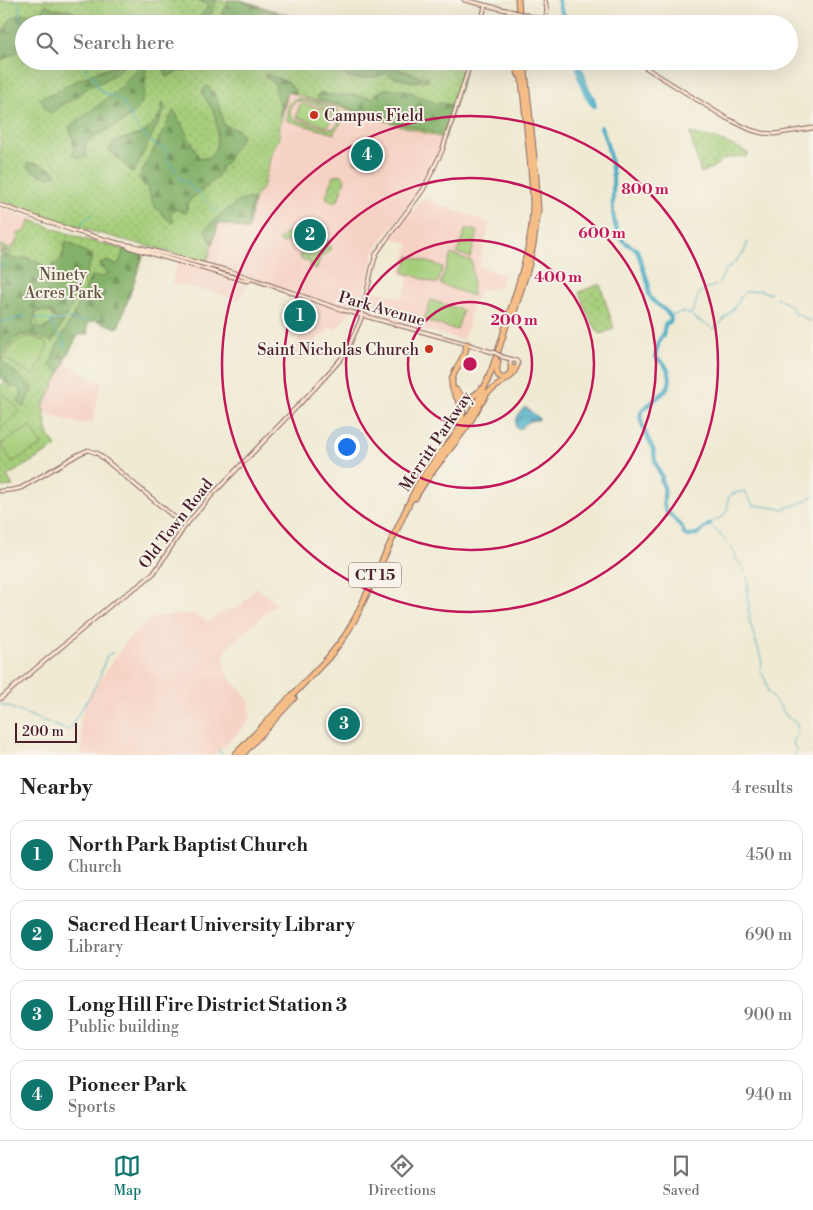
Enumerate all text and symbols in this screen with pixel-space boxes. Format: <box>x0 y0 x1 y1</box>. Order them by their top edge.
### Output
search box <box>15 15 798 70</box>
icon: search <box>33 29 61 57</box>
text: Search here <box>73 31 174 55</box>
place label: Campus Field <box>324 106 423 126</box>
marker: Campus Field <box>308 109 320 121</box>
pin: 4 <box>351 136 383 174</box>
text: 800 m <box>621 180 669 199</box>
pin: 2 <box>294 216 326 254</box>
text: 600 m <box>578 224 626 243</box>
park label: Ninety Acres Park <box>23 265 103 303</box>
text: 400 m <box>534 268 582 287</box>
street label: Park Avenue <box>336 287 427 331</box>
pin: 1 <box>284 297 316 335</box>
text: 200 m <box>490 311 538 330</box>
place label: Saint Nicholas Church <box>257 340 419 360</box>
marker: Saint Nicholas Church <box>423 343 435 355</box>
centre of rings <box>461 355 479 373</box>
street label: Merritt Parkway <box>395 387 477 495</box>
your location <box>334 434 360 460</box>
street label: Old Town Road <box>134 474 217 573</box>
road number: CT 15 <box>349 562 401 588</box>
pin: 3 <box>328 705 360 743</box>
scale bar <box>15 720 78 743</box>
text: 200 m <box>22 723 64 741</box>
text: Nearby <box>20 775 93 801</box>
text: 4 results <box>732 778 793 798</box>
text: North Park Baptist Church <box>68 833 308 857</box>
text: 1 <box>33 845 41 865</box>
text: 450 m <box>746 845 792 865</box>
text: Church <box>68 857 122 877</box>
text: Sacred Heart University Library <box>68 913 355 937</box>
text: 2 <box>32 925 42 945</box>
text: 690 m <box>745 925 792 945</box>
text: Library <box>68 937 123 957</box>
text: Long Hill Fire District Station 3 <box>68 993 347 1017</box>
text: 3 <box>32 1005 42 1025</box>
text: 900 m <box>744 1005 792 1025</box>
text: Public building <box>68 1017 179 1037</box>
text: Pioneer Park <box>68 1073 187 1097</box>
text: 4 <box>32 1085 42 1105</box>
text: 940 m <box>745 1085 792 1105</box>
text: Sports <box>68 1097 115 1117</box>
tab: Map <box>113 1152 141 1200</box>
tab: Directions <box>368 1152 436 1200</box>
tab: Saved <box>663 1152 700 1200</box>

